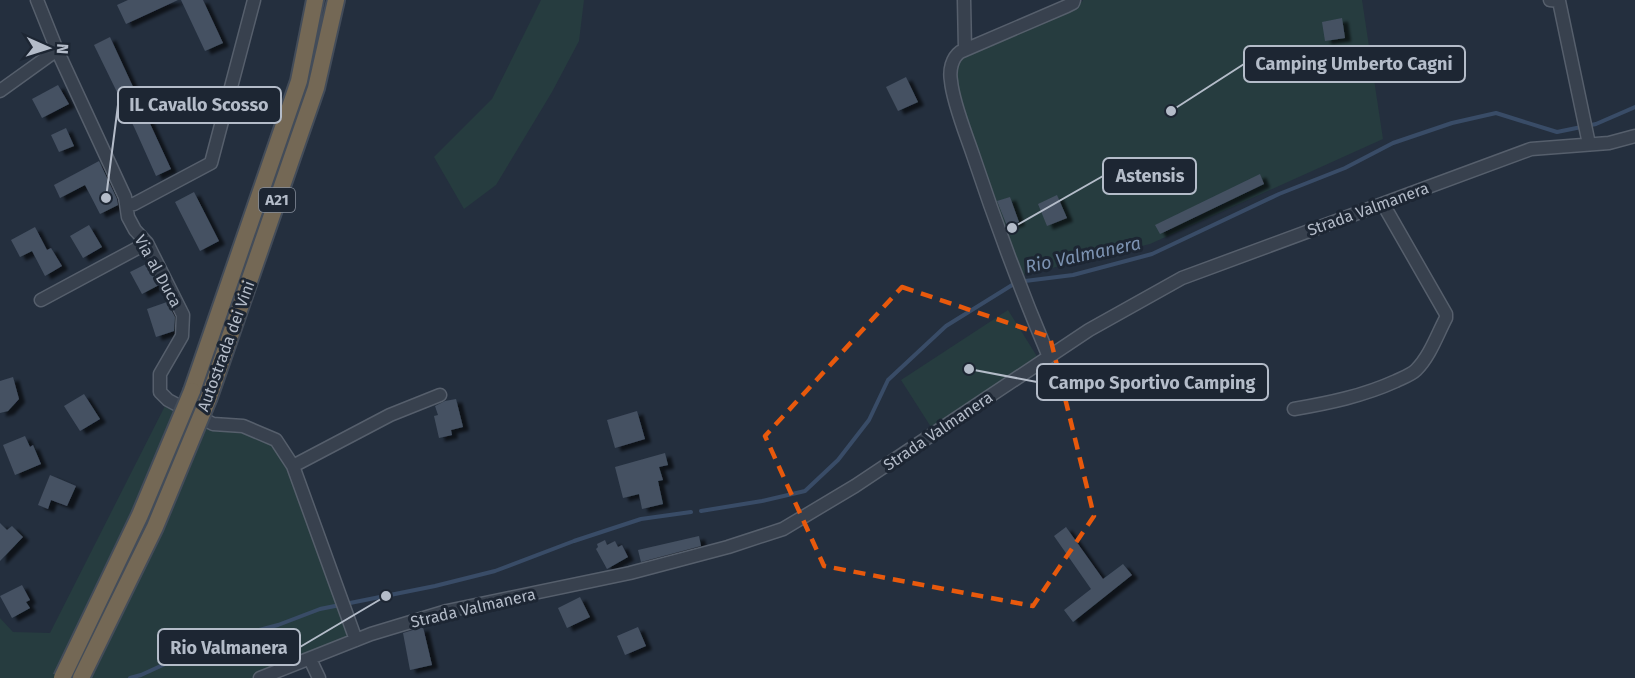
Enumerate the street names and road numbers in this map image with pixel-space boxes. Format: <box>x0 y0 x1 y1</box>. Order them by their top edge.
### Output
street label: Strada Valmanera <box>1305 178 1431 240</box>
road number: A21 <box>259 188 295 212</box>
street label: Via al Duca <box>130 232 186 310</box>
street label: Autostrada dei Vini <box>194 278 258 414</box>
street label: Strada Valmanera <box>880 387 996 475</box>
street label: Strada Valmanera <box>409 584 537 632</box>

